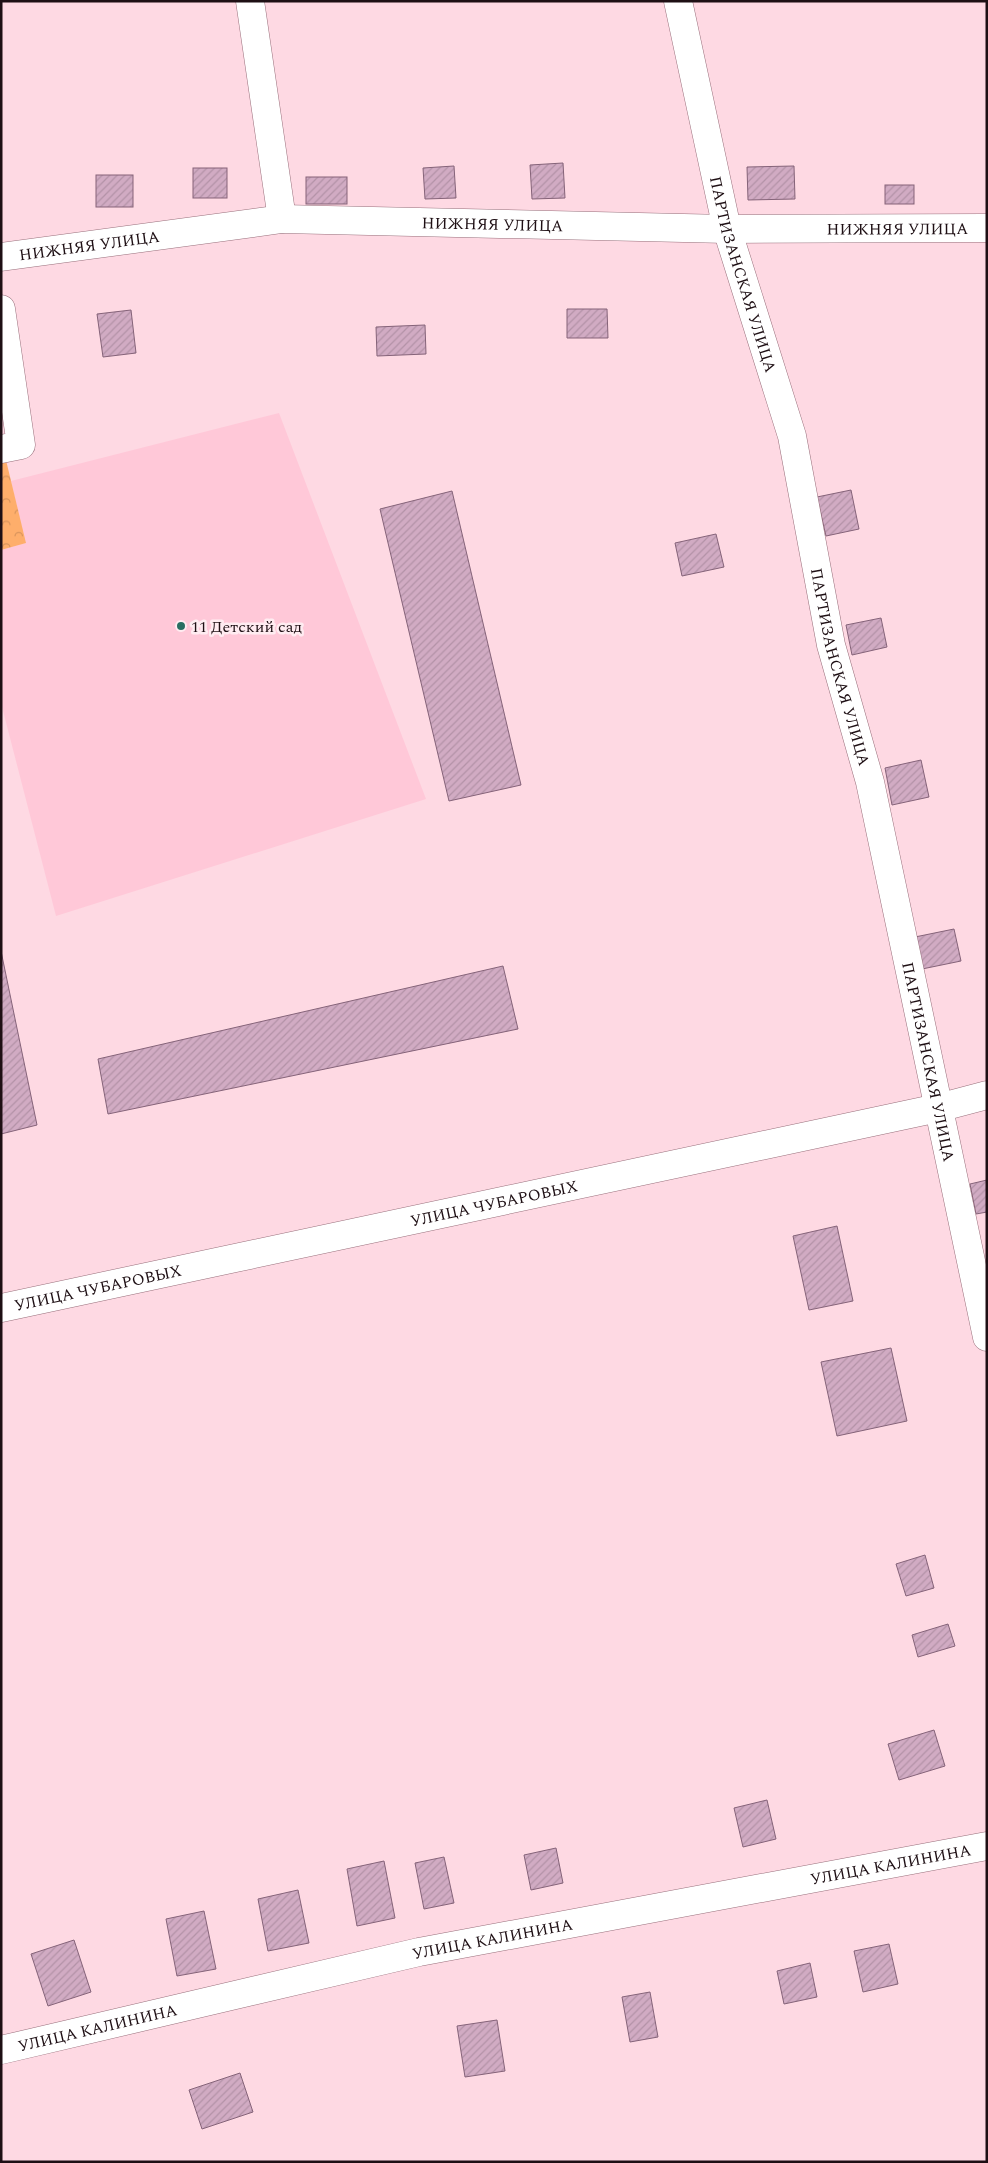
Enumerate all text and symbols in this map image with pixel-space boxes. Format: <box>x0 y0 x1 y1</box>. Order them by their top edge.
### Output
street label: ПАРТИЗАНСКАЯ УЛИЦА <box>703 174 782 376</box>
street label: НИЖНЯЯ УЛИЦА <box>421 211 563 238</box>
street label: НИЖНЯЯ УЛИЦА <box>826 217 968 242</box>
street label: НИЖНЯЯ УЛИЦА <box>18 225 161 267</box>
street label: ПАРТИЗАНСКАЯ УЛИЦА <box>804 566 876 769</box>
place label: 11 Детский сад <box>191 615 302 639</box>
marker: 11 Детский сад <box>175 620 187 632</box>
street label: ПАРТИЗАНСКАЯ УЛИЦА <box>895 960 961 1164</box>
street label: УЛИЦА ЧУБАРОВЫХ <box>408 1174 580 1233</box>
street label: УЛИЦА ЧУБАРОВЫХ <box>12 1259 184 1318</box>
street label: УЛИЦА КАЛИНИНА <box>808 1838 973 1892</box>
street label: УЛИЦА КАЛИНИНА <box>410 1913 575 1966</box>
street label: УЛИЦА КАЛИНИНА <box>16 1998 180 2059</box>

